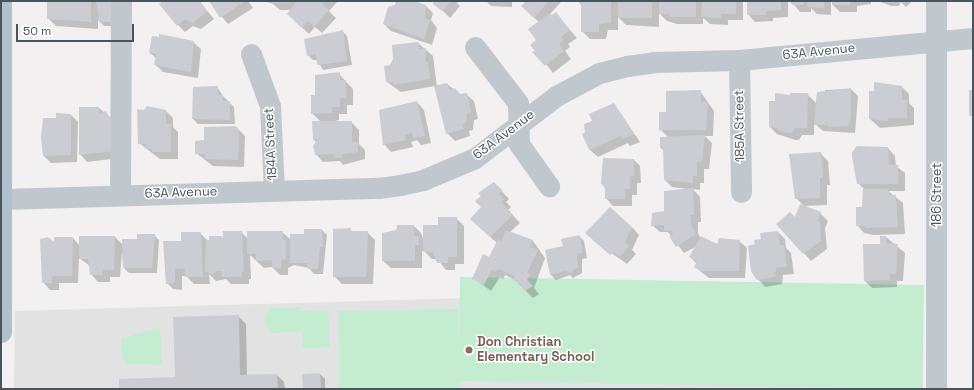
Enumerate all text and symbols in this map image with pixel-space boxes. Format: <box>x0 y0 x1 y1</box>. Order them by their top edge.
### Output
scale bar <box>18 16 136 42</box>
text: 50 m <box>23 23 51 39</box>
street label: 63A Avenue <box>782 40 856 64</box>
street label: 185A Street <box>732 90 748 162</box>
street label: 184A Street <box>261 107 281 181</box>
street label: 63A Avenue <box>470 107 538 163</box>
street label: 186 Street <box>929 163 945 227</box>
street label: 63A Avenue <box>144 184 218 202</box>
place label: Don Christian Elementary School <box>477 335 594 366</box>
marker: Don Christian Elementary School <box>464 345 474 355</box>

